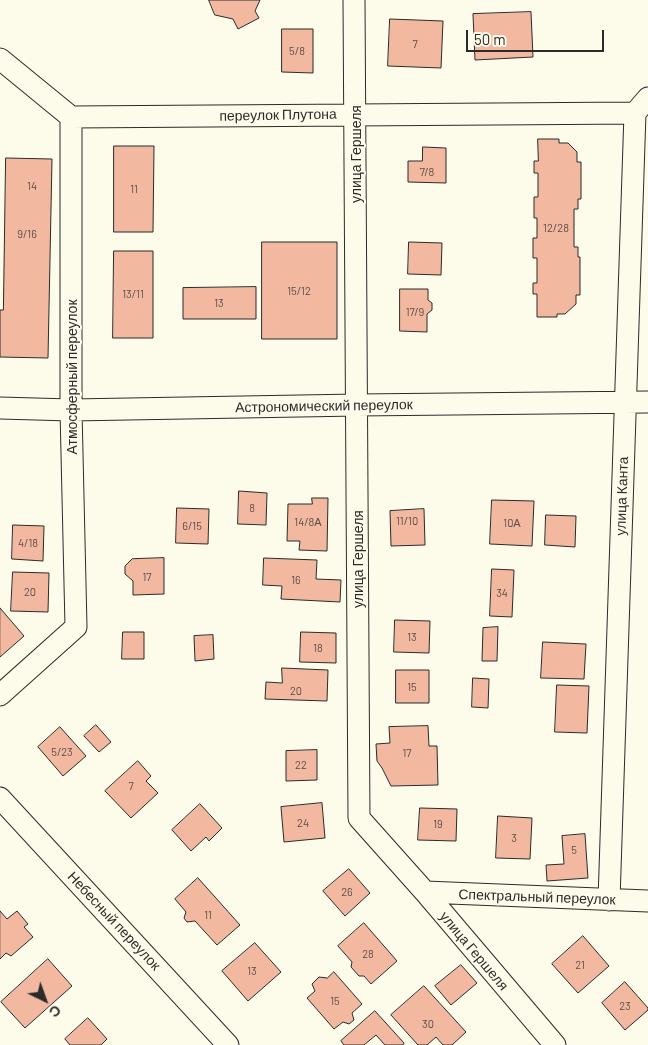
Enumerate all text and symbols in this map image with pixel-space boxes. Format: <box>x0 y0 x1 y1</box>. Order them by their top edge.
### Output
scale bar <box>468 20 606 52</box>
text: 50 m <box>474 30 506 48</box>
house number: 7 <box>412 37 418 51</box>
house number: 5/8 <box>289 44 305 58</box>
street label: улица Гершеля <box>348 105 364 203</box>
street label: переулок Плутона <box>219 106 337 124</box>
house number: 7/8 <box>420 165 434 179</box>
house number: 14 <box>27 179 37 193</box>
house number: 11 <box>130 182 138 196</box>
house number: 12/28 <box>543 221 569 235</box>
house number: 9/16 <box>17 227 37 241</box>
house number: 15/12 <box>287 284 311 298</box>
house number: 13/11 <box>122 287 144 301</box>
house number: 13 <box>214 296 224 310</box>
street label: Атмосферный переулок <box>64 299 80 455</box>
house number: 17/9 <box>406 305 424 319</box>
street label: Астрономический переулок <box>235 396 413 416</box>
street label: улица Канта <box>612 456 632 536</box>
house number: 8 <box>249 501 255 515</box>
street label: улица Гершеля <box>350 510 366 608</box>
house number: 11/10 <box>396 514 418 528</box>
house number: 14/8А <box>294 515 322 529</box>
house number: 10А <box>503 516 521 530</box>
house number: 6/15 <box>182 519 202 533</box>
house number: 4/18 <box>18 536 38 550</box>
house number: 17 <box>142 570 152 584</box>
house number: 16 <box>291 573 301 587</box>
house number: 20 <box>24 585 36 599</box>
house number: 34 <box>496 586 508 600</box>
house number: 13 <box>407 630 417 644</box>
house number: 18 <box>313 641 323 655</box>
house number: 15 <box>407 680 417 694</box>
house number: 20 <box>290 684 302 698</box>
house number: 5/23 <box>51 745 73 759</box>
house number: 17 <box>402 746 412 760</box>
house number: 22 <box>295 758 307 772</box>
house number: 7 <box>128 779 134 793</box>
house number: 24 <box>297 816 309 830</box>
house number: 19 <box>433 817 443 831</box>
house number: 3 <box>511 831 517 845</box>
house number: 5 <box>571 843 577 857</box>
street label: Небесный переулок <box>64 868 164 974</box>
house number: 26 <box>341 885 353 899</box>
street label: Спектральный переулок <box>458 886 616 908</box>
house number: 11 <box>204 908 212 922</box>
street label: улица Гершеля <box>436 908 512 994</box>
house number: 28 <box>362 947 374 961</box>
house number: 21 <box>575 958 585 972</box>
house number: 13 <box>247 964 257 978</box>
north arrow <box>20 975 70 1025</box>
house number: 15 <box>330 994 340 1008</box>
house number: 23 <box>619 999 631 1013</box>
text: С <box>46 1002 65 1021</box>
house number: 30 <box>422 1017 434 1031</box>

